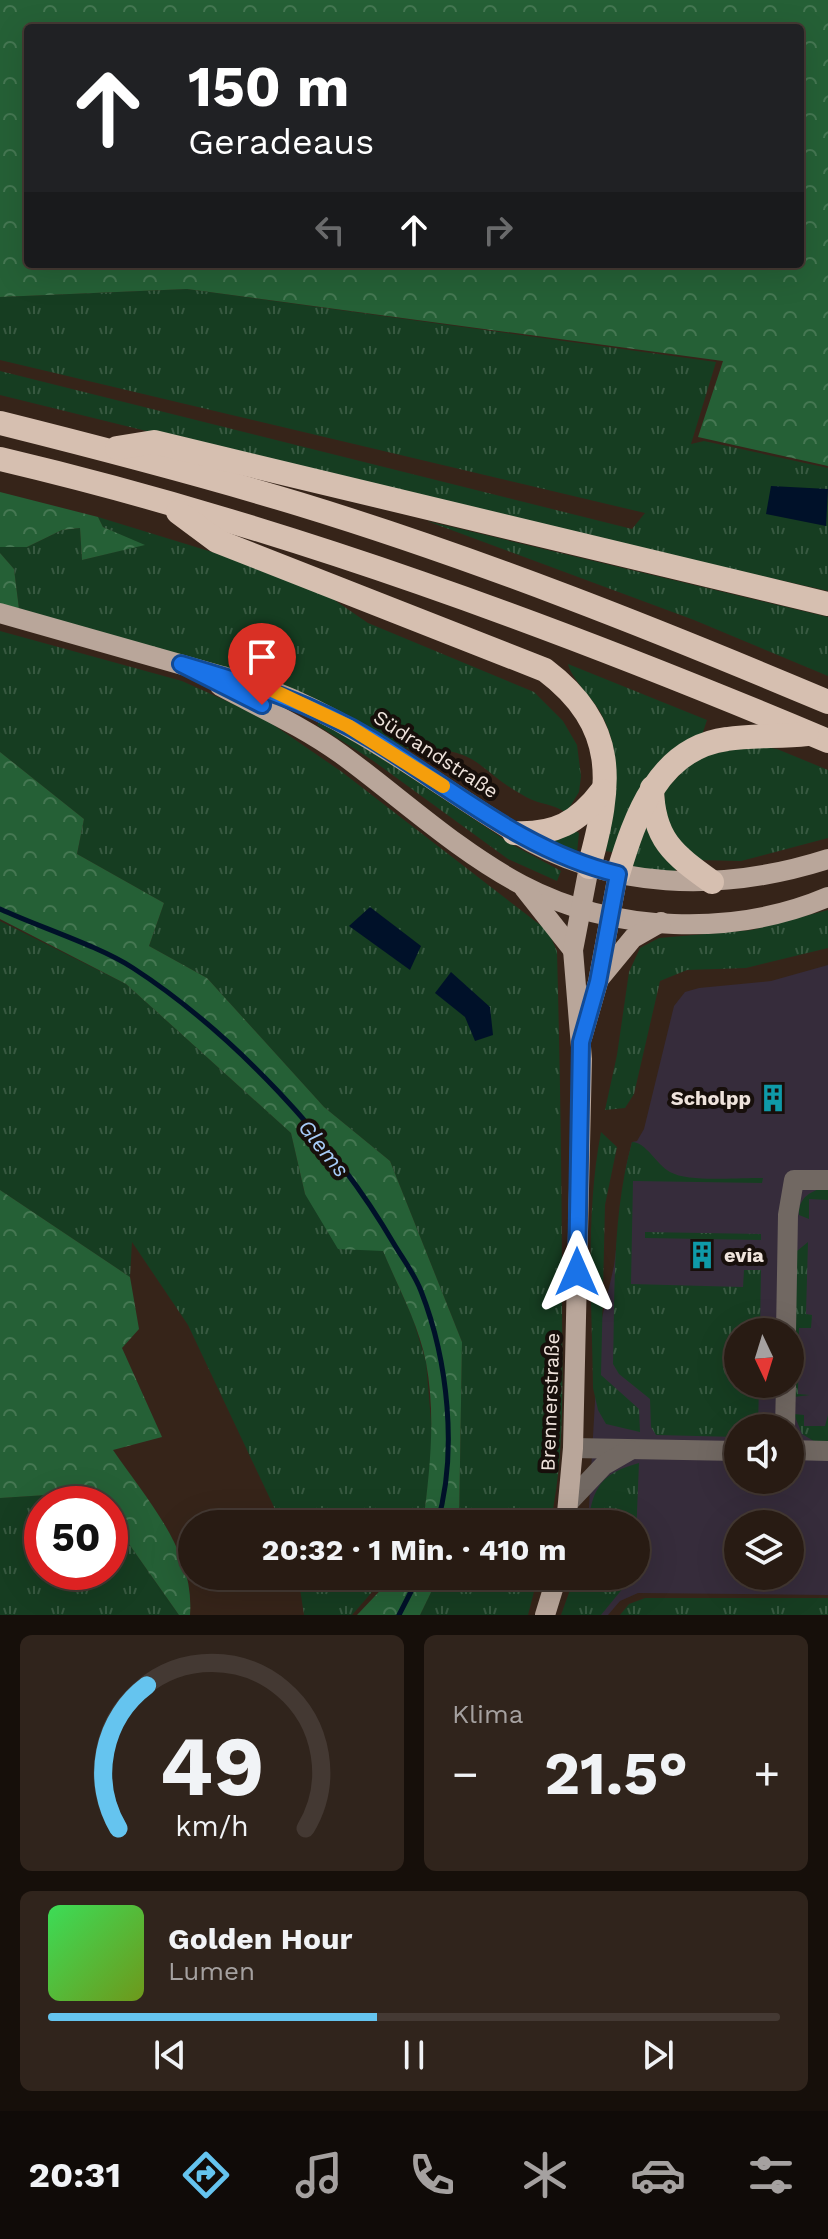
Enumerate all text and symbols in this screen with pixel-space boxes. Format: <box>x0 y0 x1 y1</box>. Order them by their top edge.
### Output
text: 150 m <box>188 54 350 120</box>
icon: ahead <box>56 56 160 160</box>
text: Geradeaus <box>188 121 374 163</box>
icon: left <box>308 208 352 252</box>
icon: ahead <box>392 208 436 252</box>
icon: right <box>476 208 520 252</box>
pin <box>228 623 296 705</box>
icon: arrive <box>240 635 284 679</box>
street label: Südrandstraße <box>369 705 503 803</box>
building icon: Scholpp <box>758 1083 788 1113</box>
place label: Scholpp <box>671 1086 751 1110</box>
water label: Glems <box>293 1115 354 1182</box>
position arrow <box>535 1230 619 1314</box>
building icon: evia <box>687 1240 717 1270</box>
place label: evia <box>724 1243 764 1267</box>
north arrow <box>724 1318 804 1398</box>
map controls <box>724 1318 804 1590</box>
street label: Brennerstraße <box>536 1332 564 1472</box>
button: sound <box>724 1414 804 1494</box>
speed limit sign: 50 <box>24 1486 128 1590</box>
button: layers <box>724 1510 804 1590</box>
text: 20:32 · 1 Min. · 410 m <box>262 1532 567 1567</box>
text: Klima <box>452 1699 523 1729</box>
text: 49 <box>160 1718 264 1815</box>
text: 21.5° <box>544 1738 688 1809</box>
text: − <box>452 1748 479 1800</box>
text: + <box>753 1748 780 1800</box>
text: km/h <box>175 1809 249 1843</box>
text: Golden Hour <box>168 1921 352 1956</box>
text: Lumen <box>168 1956 255 1986</box>
icon: previous <box>148 2033 192 2077</box>
icon: pause <box>392 2033 436 2077</box>
icon: next <box>636 2033 680 2077</box>
icon: directions <box>178 2147 234 2203</box>
icon: music <box>291 2147 347 2203</box>
icon: phone <box>404 2147 460 2203</box>
icon: climate <box>517 2147 573 2203</box>
icon: car <box>630 2147 686 2203</box>
icon: filters <box>743 2147 799 2203</box>
text: 20:31 <box>29 2154 121 2196</box>

